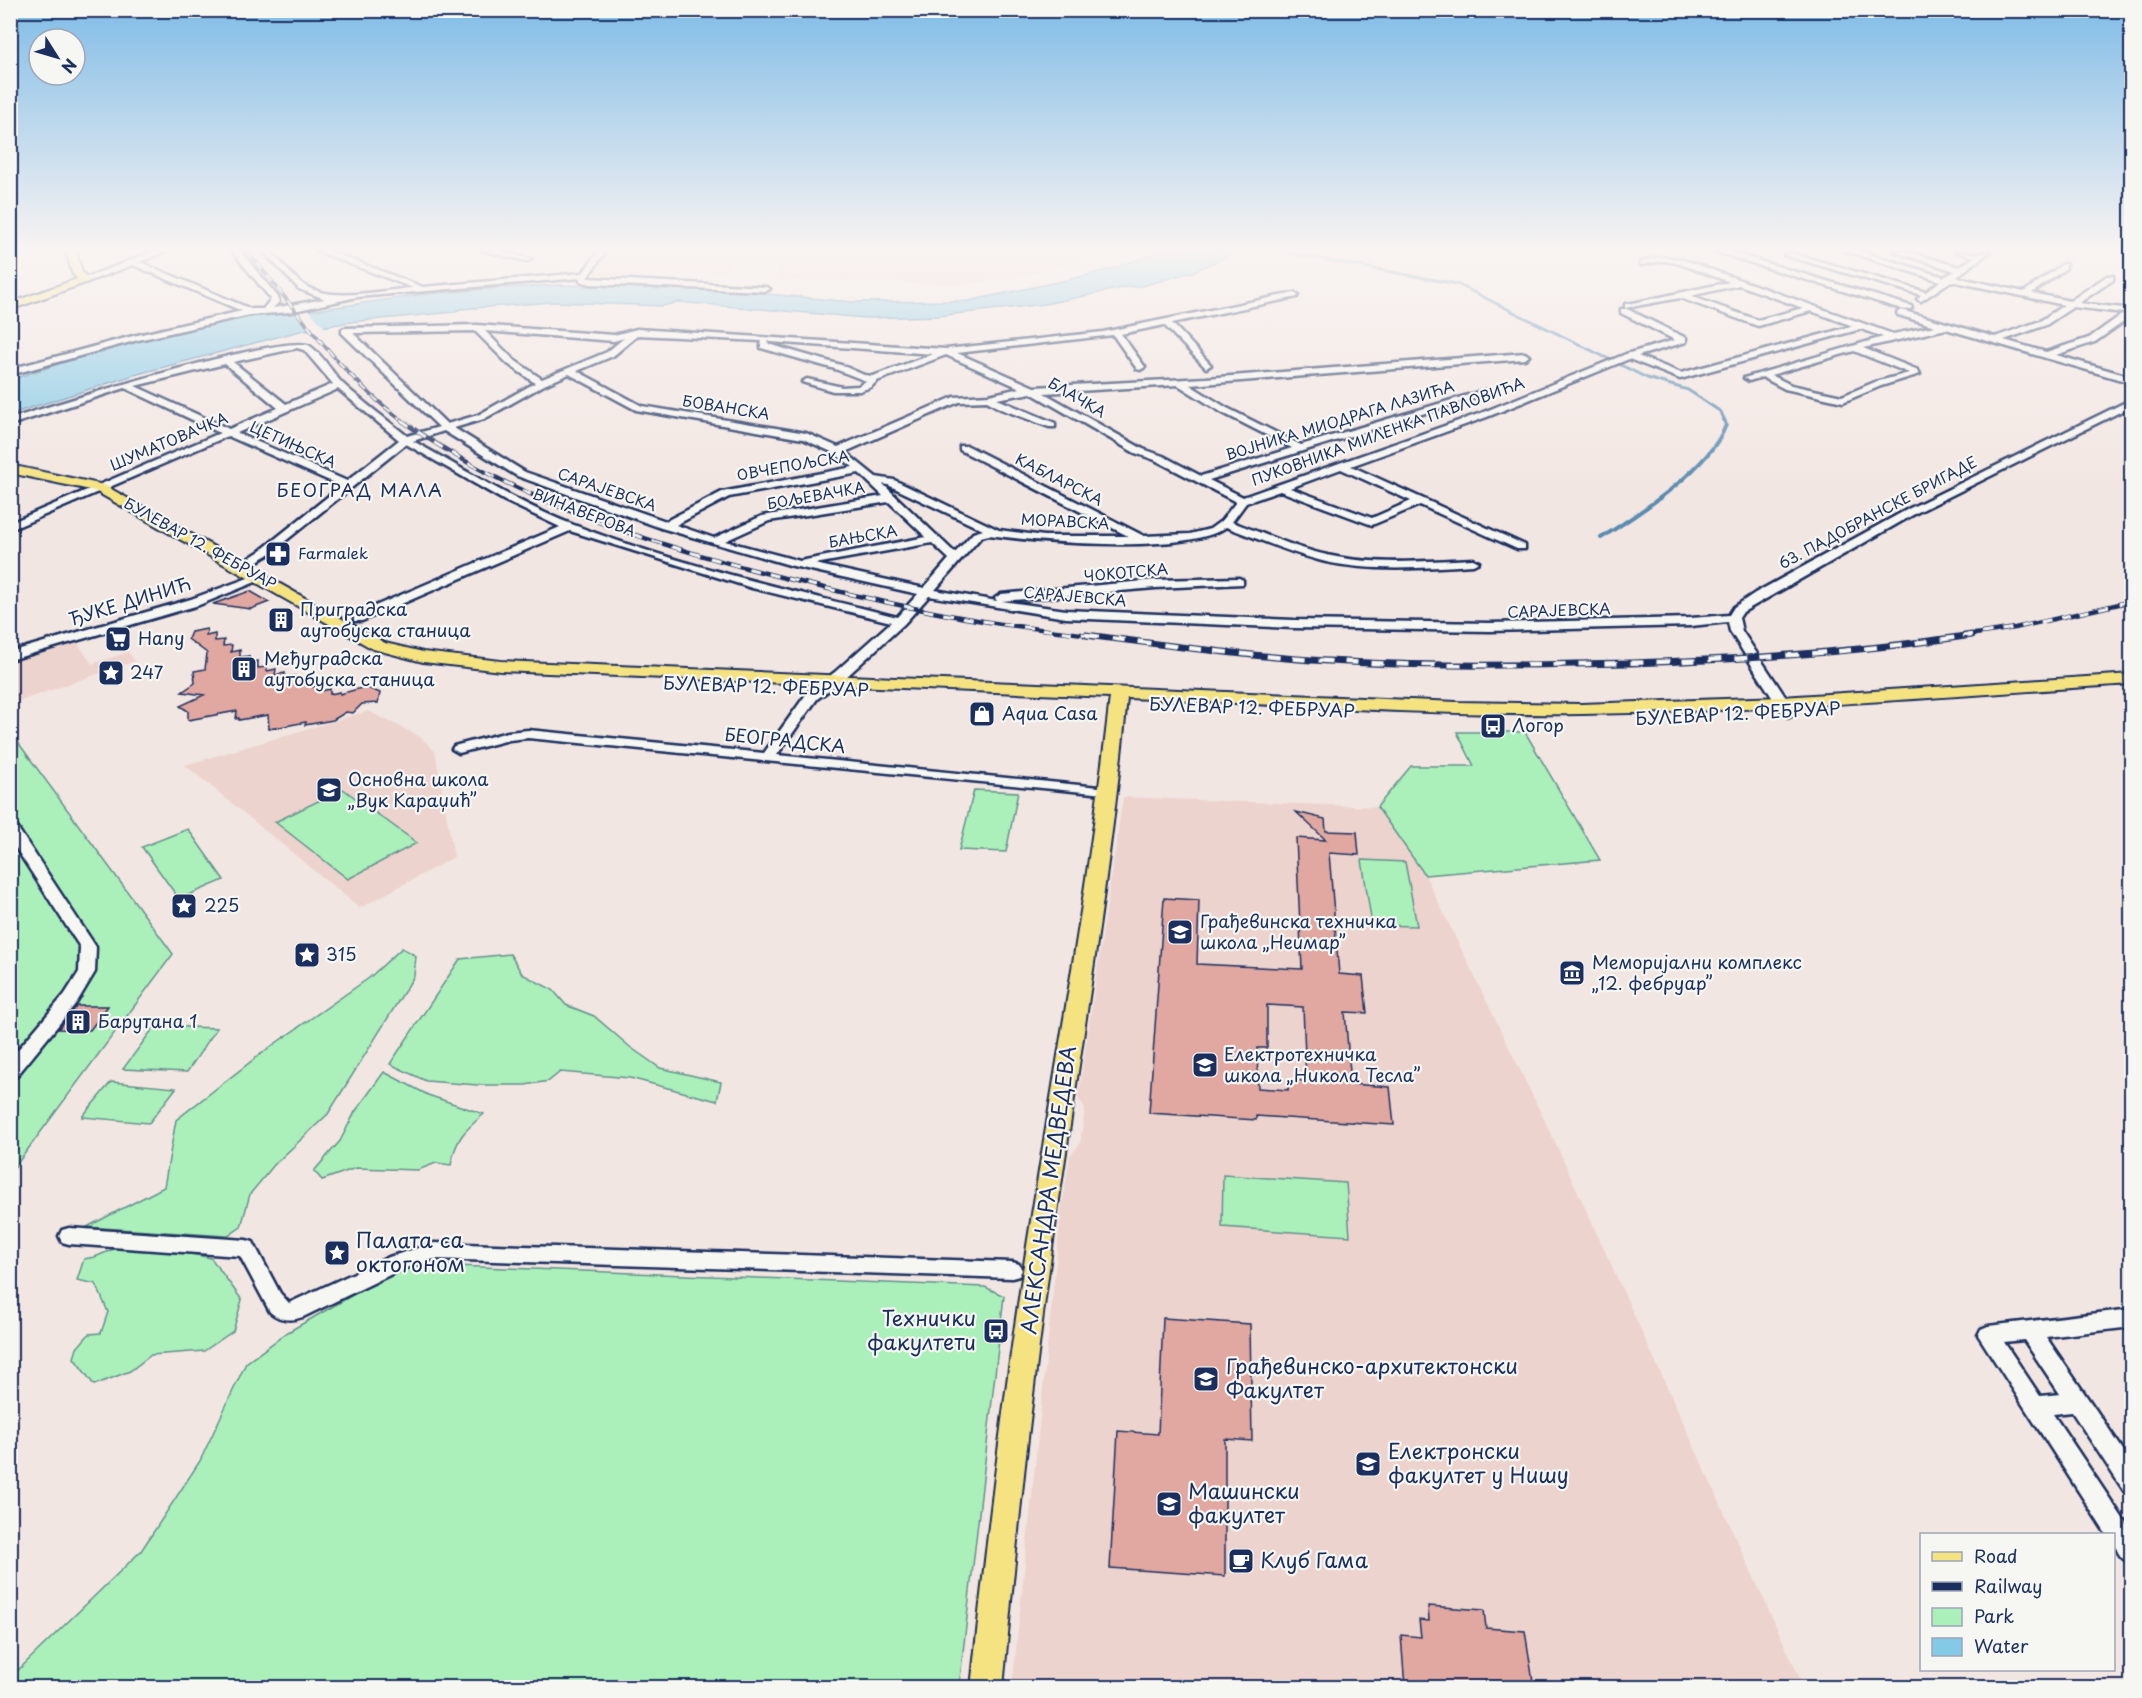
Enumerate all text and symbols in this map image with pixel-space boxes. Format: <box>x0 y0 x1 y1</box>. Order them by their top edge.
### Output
north arrow <box>27 27 87 87</box>
text: N <box>56 54 83 79</box>
street label: ПУКОВНИКА МИЛЕНКА ПАВЛОВИЋА <box>1248 370 1527 491</box>
street label: БЛАЧКА <box>1045 371 1111 422</box>
street label: ВОЈНИКА МИОДРАГА ЛАЗИЋА <box>1222 374 1457 465</box>
street label: БОВАНСКА <box>681 388 771 425</box>
street label: ШУМАТОВАЧКА <box>106 405 231 476</box>
street label: ЦЕТИЊСКА <box>247 414 340 473</box>
street label: ОВЧЕПОЉСКА <box>735 443 851 486</box>
street label: КАБЛАРСКА <box>1012 447 1108 511</box>
street label: 63. ПАДОБРАНСКЕ БРИГАДЕ <box>1774 449 1981 574</box>
street label: САРАЈЕВСКА <box>555 461 660 516</box>
street label: БОЉЕВАЧКА <box>765 475 867 514</box>
district label: БЕОГРАД МАЛА <box>277 476 443 503</box>
street label: ВИНАВЕРОВА <box>530 481 639 542</box>
street label: БУЛЕВАР 12. ФЕБРУАР <box>120 491 281 594</box>
street label: МОРАВСКА <box>1020 507 1110 534</box>
street label: БАЊСКА <box>826 518 899 553</box>
pharmacy icon: Farmalek <box>263 539 293 569</box>
place label: Farmalek <box>298 541 368 564</box>
street label: ЧОКОТСКА <box>1083 556 1169 587</box>
street label: ЂУКЕ ДИНИЋ <box>65 569 194 632</box>
street label: САРАЈЕВСКА <box>1023 580 1128 611</box>
place label: Приградска аутобуска станица <box>300 595 471 643</box>
street label: САРАЈЕВСКА <box>1507 596 1611 623</box>
building icon: Приградска аутобуска станица <box>266 605 296 635</box>
supermarket icon: Hany <box>103 624 133 654</box>
place label: Hany <box>138 624 184 651</box>
place label: Међуградска аутобуска станица <box>264 644 435 692</box>
building icon: Међуградска аутобуска станица <box>229 654 259 684</box>
place icon: 247 <box>96 658 126 688</box>
place label: 247 <box>130 658 164 685</box>
street label: БУЛЕВАР 12. ФЕБРУАР <box>663 668 869 703</box>
street label: БУЛЕВАР 12. ФЕБРУАР <box>1149 689 1355 724</box>
street label: БУЛЕВАР 12. ФЕБРУАР <box>1635 694 1841 731</box>
shop icon: Aqua Casa <box>967 699 997 729</box>
place label: Aqua Casa <box>1002 699 1098 726</box>
bus stop icon: Логор <box>1478 711 1508 741</box>
place label: Логор <box>1512 711 1564 738</box>
street label: БЕОГРАДСКА <box>723 720 847 759</box>
place label: Основна школа „Вук Караџић” <box>348 765 489 813</box>
school or university icon: Основна школа „Вук Караџић” <box>314 775 344 805</box>
place icon: 225 <box>169 891 199 921</box>
place label: 225 <box>204 891 239 918</box>
place label: Грађевинска техничка школа „Неимар” <box>1200 907 1397 955</box>
school or university icon: Грађевинска техничка школа „Неимар” <box>1165 917 1195 947</box>
place icon: 315 <box>292 940 322 970</box>
place label: 315 <box>326 940 356 967</box>
place label: Меморијални комплекс „12. фебруар” <box>1592 948 1802 996</box>
museum icon: Меморијални комплекс „12. фебруар” <box>1557 958 1587 988</box>
building icon: Барутана 1 <box>63 1007 93 1037</box>
place label: Барутана 1 <box>98 1007 197 1034</box>
place label: Електротехничка школа „Никола Тесла” <box>1224 1040 1421 1088</box>
street label: АЛЕКСАНДРА МЕДВЕДЕВА <box>1011 1044 1083 1336</box>
school or university icon: Електротехничка школа „Никола Тесла” <box>1190 1050 1220 1080</box>
place label: Палата са октогоном <box>356 1223 465 1279</box>
place icon: Палата са октогоном <box>322 1238 352 1268</box>
place label: Технички факултети <box>867 1301 976 1357</box>
bus stop icon: Технички факултети <box>981 1316 1011 1346</box>
place label: Грађевинско-архитектонски Факултет <box>1226 1349 1518 1405</box>
school or university icon: Грађевинско-архитектонски Факултет <box>1191 1364 1221 1394</box>
place label: Електронски факултет у Нишу <box>1388 1434 1569 1490</box>
school or university icon: Електронски факултет у Нишу <box>1353 1449 1383 1479</box>
place label: Машински факултет <box>1188 1474 1300 1530</box>
school or university icon: Машински факултет <box>1154 1489 1184 1519</box>
legend <box>1920 1533 2115 1671</box>
text: Road <box>1974 1542 2018 1569</box>
place label: Клуб Гама <box>1260 1543 1369 1575</box>
cafe icon: Клуб Гама <box>1226 1546 1256 1576</box>
text: Railway <box>1974 1572 2042 1599</box>
text: Park <box>1974 1602 2014 1629</box>
text: Water <box>1974 1632 2029 1659</box>

